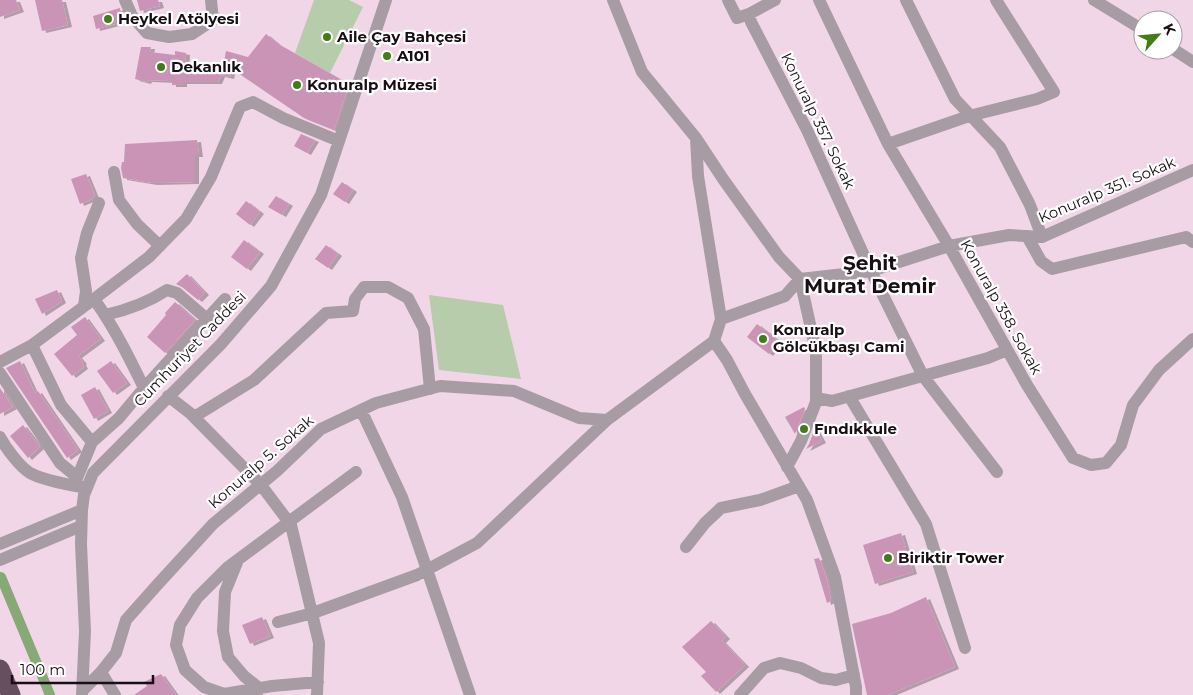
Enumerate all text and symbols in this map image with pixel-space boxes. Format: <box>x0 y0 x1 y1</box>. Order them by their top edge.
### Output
place label: Heykel Atölyesi <box>118 9 239 28</box>
north arrow <box>1133 10 1183 60</box>
marker: Heykel Atölyesi <box>102 13 114 25</box>
text: K <box>1159 20 1180 38</box>
place label: Aile Çay Bahçesi <box>336 27 466 46</box>
marker: Aile Çay Bahçesi <box>321 31 333 43</box>
place label: A101 <box>396 46 430 65</box>
marker: A101 <box>381 50 393 62</box>
street label: Konuralp 357. Sokak <box>777 50 860 192</box>
place label: Dekanlık <box>171 57 241 76</box>
marker: Dekanlık <box>155 61 167 73</box>
place label: Konuralp Müzesi <box>307 75 437 94</box>
marker: Konuralp Müzesi <box>291 79 303 91</box>
street label: Konuralp 351. Sokak <box>1035 152 1178 227</box>
street label: Konuralp 358. Sokak <box>956 236 1046 378</box>
district label: Şehit Murat Demir <box>804 251 936 298</box>
street label: Cumhuriyet Caddesi <box>129 287 250 410</box>
place label: Konuralp Gölcükbaşı Cami <box>773 320 904 356</box>
marker: Konuralp Gölcükbaşı Cami <box>757 333 769 345</box>
street label: Konuralp 5. Sokak <box>204 411 317 512</box>
place label: Fındıkkule <box>814 419 897 438</box>
marker: Fındıkkule <box>798 423 810 435</box>
place label: Biriktir Tower <box>898 548 1005 567</box>
marker: Biriktir Tower <box>882 552 894 564</box>
scale bar <box>12 652 154 684</box>
text: 100 m <box>20 660 65 679</box>

